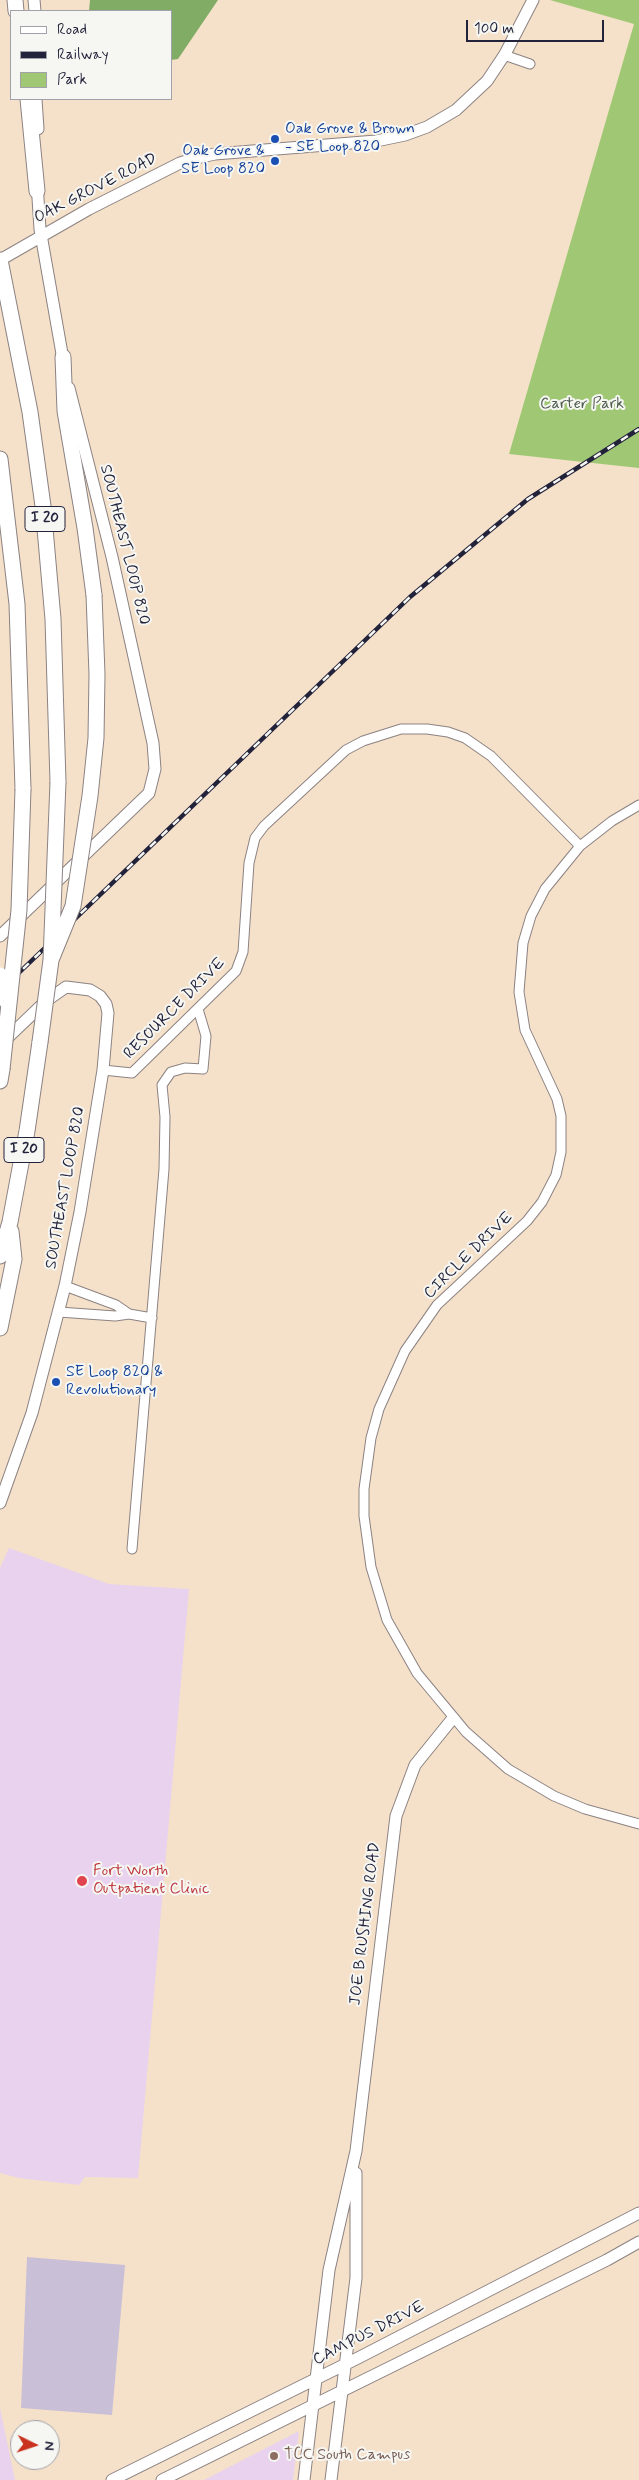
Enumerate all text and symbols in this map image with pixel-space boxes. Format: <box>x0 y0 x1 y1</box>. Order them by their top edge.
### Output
legend <box>10 10 172 100</box>
scale bar <box>469 10 606 42</box>
text: 100 m <box>474 19 514 39</box>
text: Road <box>57 20 87 40</box>
text: Railway <box>57 45 109 65</box>
text: Park <box>57 70 87 90</box>
place label: Oak Grove & Brown - SE Loop 820 <box>285 120 415 158</box>
marker: Oak Grove & Brown - SE Loop 820 <box>269 133 281 145</box>
place label: Oak Grove & SE Loop 820 <box>181 142 265 180</box>
street label: OAK GROVE ROAD <box>31 150 161 228</box>
marker: Oak Grove & SE Loop 820 <box>269 155 281 167</box>
park label: Carter Park <box>540 395 624 415</box>
street label: SOUTHEAST LOOP 820 <box>95 463 153 627</box>
road number: I 20 <box>25 506 65 532</box>
street label: RESOURCE DRIVE <box>120 954 230 1064</box>
street label: SOUTHEAST LOOP 820 <box>42 1105 90 1271</box>
road number: I 20 <box>4 1138 44 1162</box>
street label: CIRCLE DRIVE <box>420 1209 518 1303</box>
place label: SE Loop 820 & Revolutionary <box>66 1363 163 1401</box>
marker: SE Loop 820 & Revolutionary <box>50 1376 62 1388</box>
street label: JOE B RUSHING ROAD <box>346 1841 386 2007</box>
place label: Fort Worth Outpatient Clinic <box>93 1862 209 1900</box>
marker: Fort Worth Outpatient Clinic <box>75 1874 89 1888</box>
street label: CAMPUS DRIVE <box>310 2298 428 2370</box>
north arrow <box>10 2420 60 2470</box>
text: N <box>40 2441 58 2451</box>
place label: TCC South Campus <box>284 2446 410 2466</box>
marker: TCC South Campus <box>268 2450 280 2462</box>

